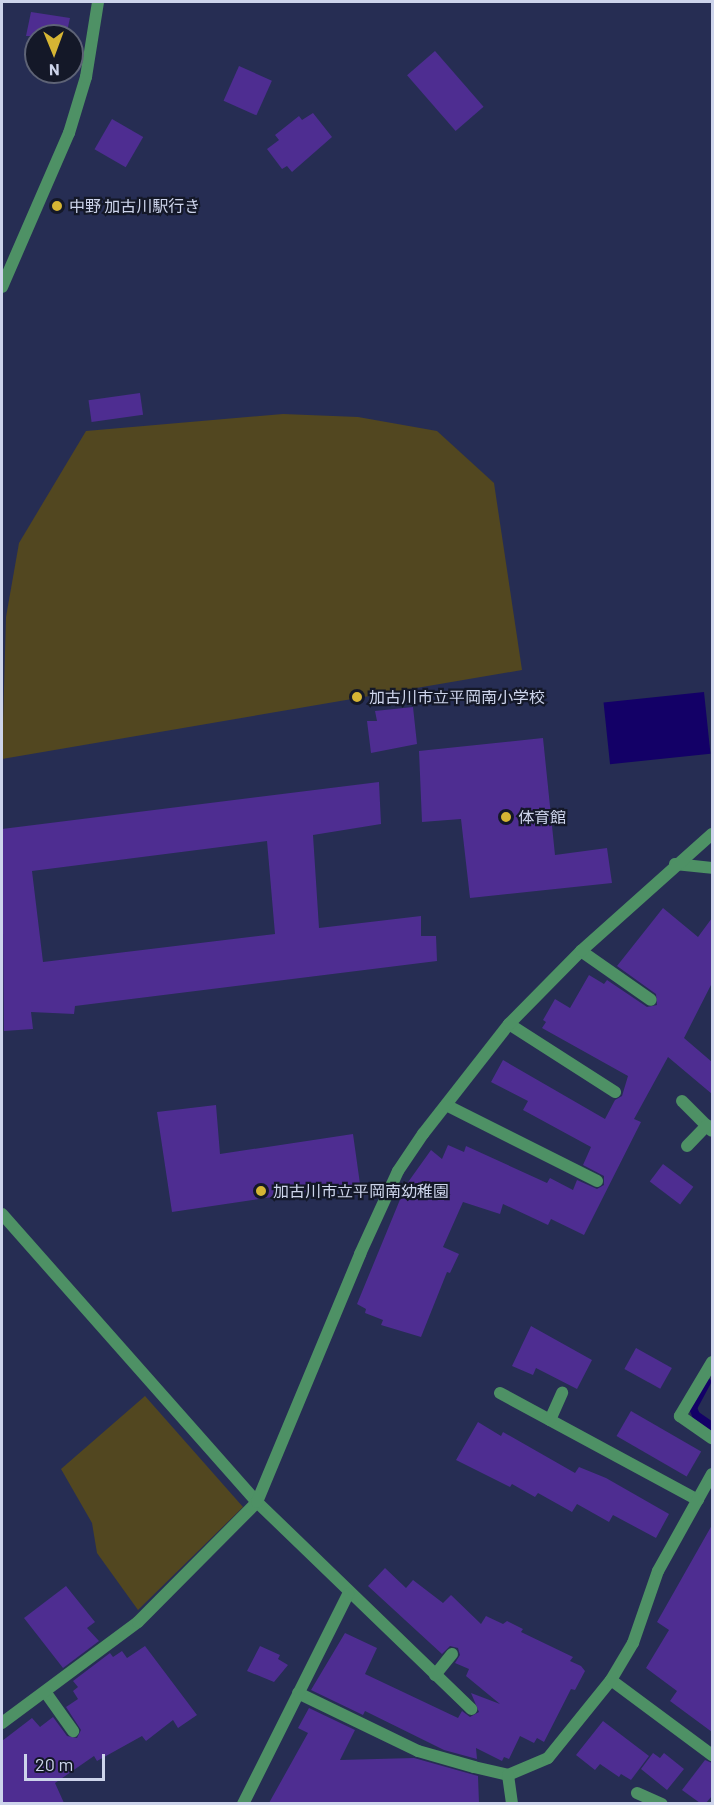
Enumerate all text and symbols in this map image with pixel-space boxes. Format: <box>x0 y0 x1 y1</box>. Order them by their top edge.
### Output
north arrow <box>24 24 84 84</box>
text: N <box>49 61 60 80</box>
place label: 中野 加古川駅行き <box>69 196 200 216</box>
marker: 中野 加古川駅行き <box>50 199 64 213</box>
place label: 加古川市立平岡南小学校 <box>369 687 545 707</box>
marker: 加古川市立平岡南小学校 <box>350 690 364 704</box>
place label: 体育館 <box>518 807 566 827</box>
marker: 体育館 <box>499 810 513 824</box>
place label: 加古川市立平岡南幼稚園 <box>273 1181 449 1201</box>
marker: 加古川市立平岡南幼稚園 <box>254 1184 268 1198</box>
scale bar <box>27 1742 108 1780</box>
text: 20 m <box>35 1753 73 1775</box>

